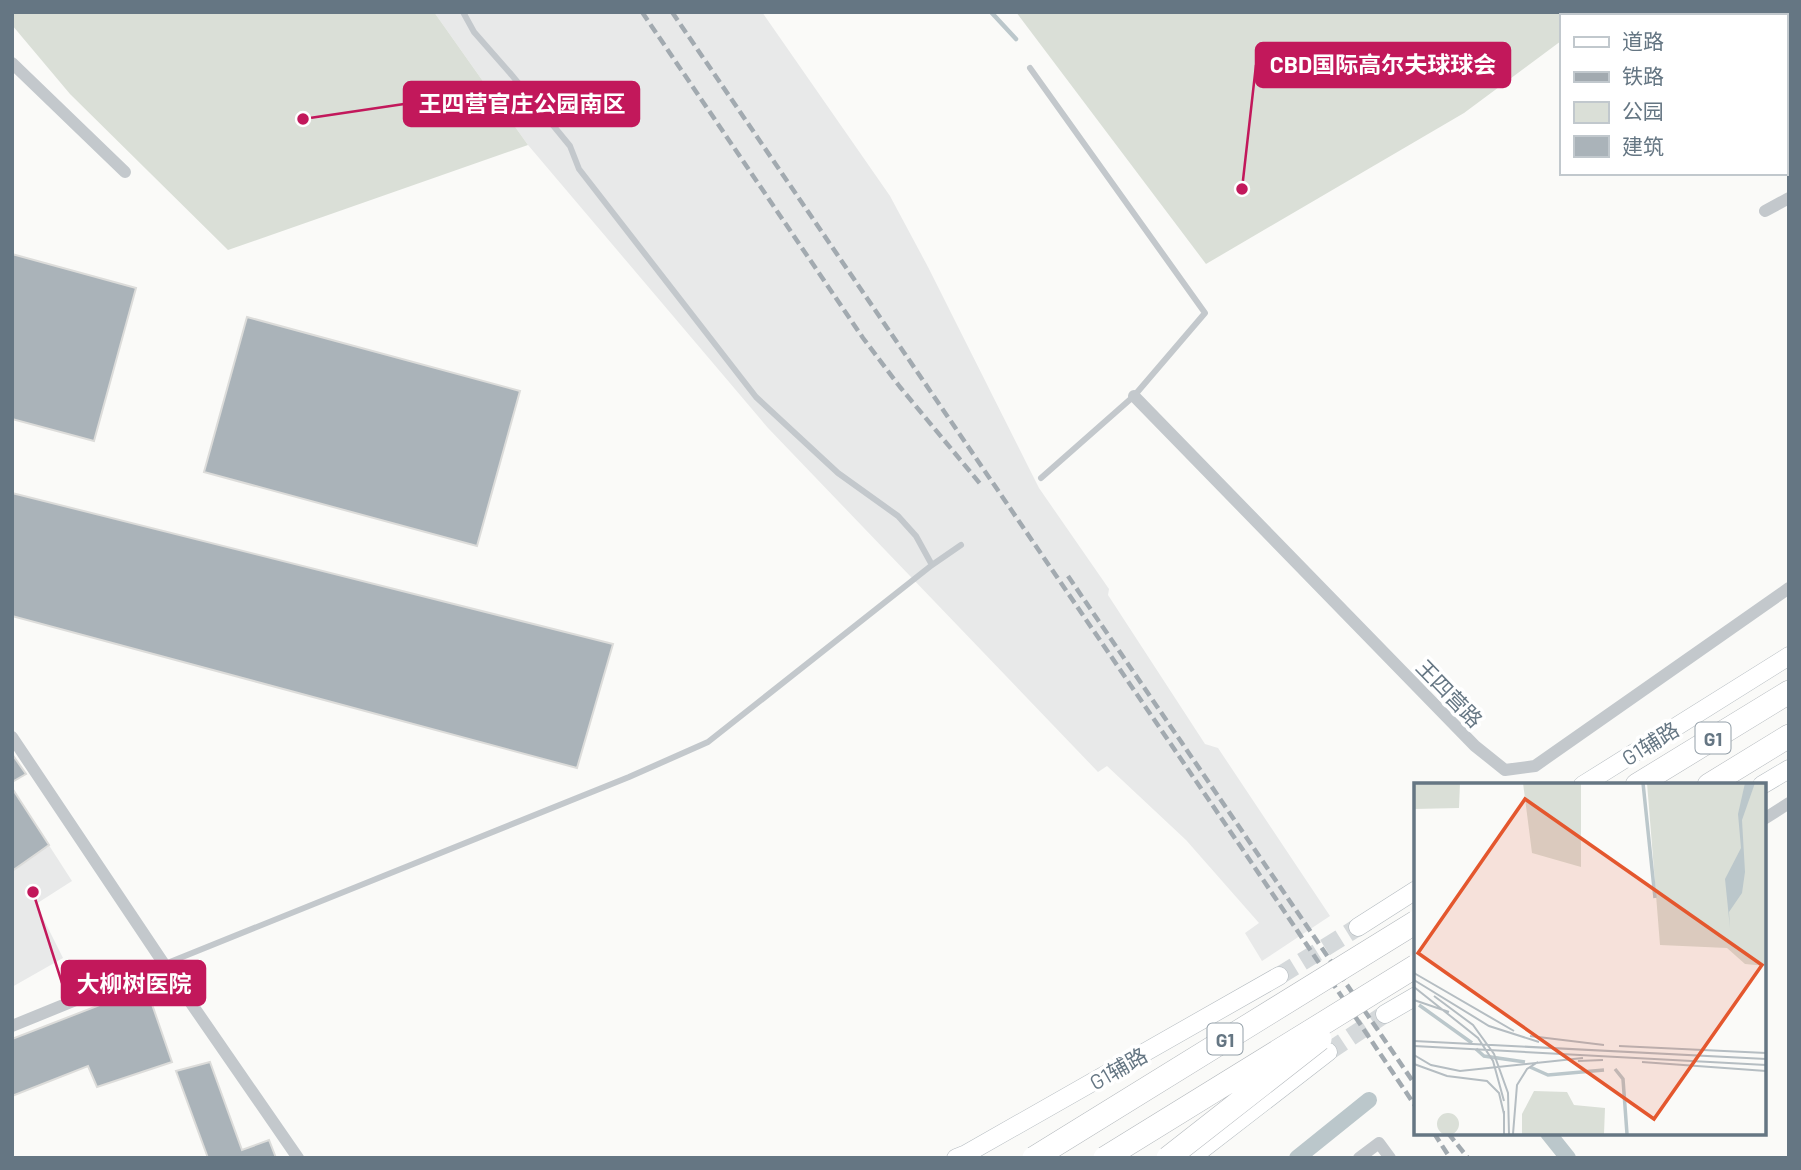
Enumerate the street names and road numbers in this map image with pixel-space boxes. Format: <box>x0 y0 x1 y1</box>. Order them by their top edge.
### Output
street label: 王四营路 <box>1412 654 1488 732</box>
street label: G1辅路 <box>1617 716 1683 770</box>
road number: G1 <box>1696 722 1730 754</box>
road number: G1 <box>1208 1023 1242 1054</box>
street label: G1辅路 <box>1085 1042 1151 1094</box>

